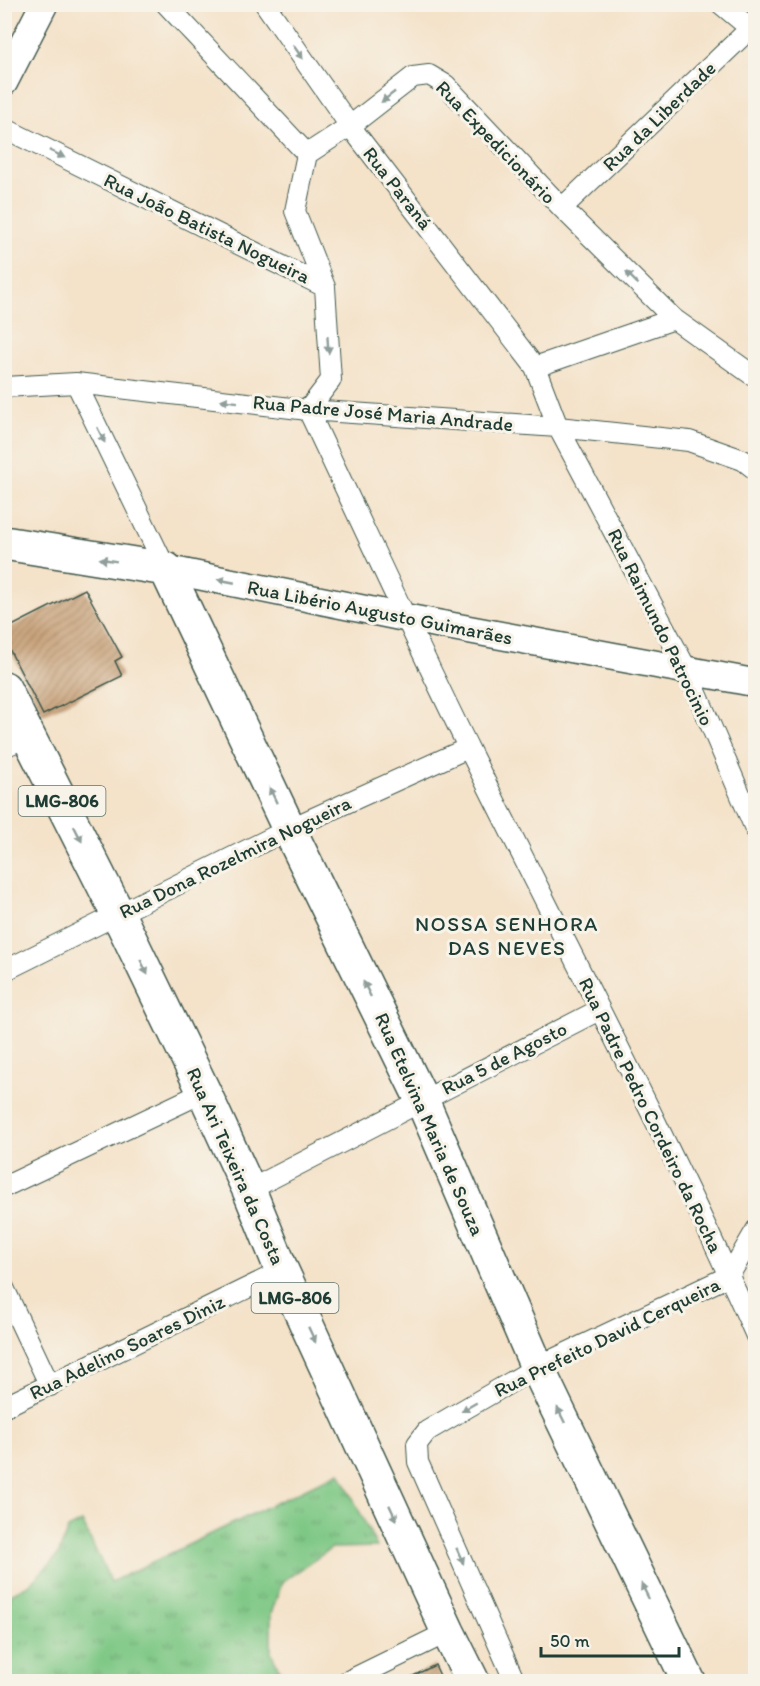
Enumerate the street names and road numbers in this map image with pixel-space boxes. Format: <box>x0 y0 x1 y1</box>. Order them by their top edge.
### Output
street label: Rua da Liberdade <box>597 56 721 176</box>
street label: Rua Expedicionário <box>431 75 561 209</box>
street label: Rua Paraná <box>358 142 438 235</box>
street label: Rua João Batista Nogueira <box>100 168 315 289</box>
street label: Rua Padre José Maria Andrade <box>252 390 514 436</box>
street label: Rua Raimundo Patrocinio <box>603 524 719 730</box>
street label: Rua Libério Augusto Guimarães <box>245 574 515 650</box>
road number: LMG-806 <box>19 786 106 816</box>
street label: Rua Dona Rozelmira Nogueira <box>115 790 355 924</box>
street label: Rua Padre Pedro Cordeiro da Rocha <box>574 973 728 1257</box>
street label: Rua Etelvina Maria de Souza <box>370 1009 490 1240</box>
street label: Rua 5 de Agosto <box>437 1016 571 1100</box>
street label: Rua Ari Teixeira da Costa <box>182 1064 290 1269</box>
street label: Rua Prefeito David Cerqueira <box>490 1272 724 1402</box>
road number: LMG-806 <box>252 1283 338 1313</box>
street label: Rua Adelino Soares Diniz <box>25 1289 229 1405</box>

